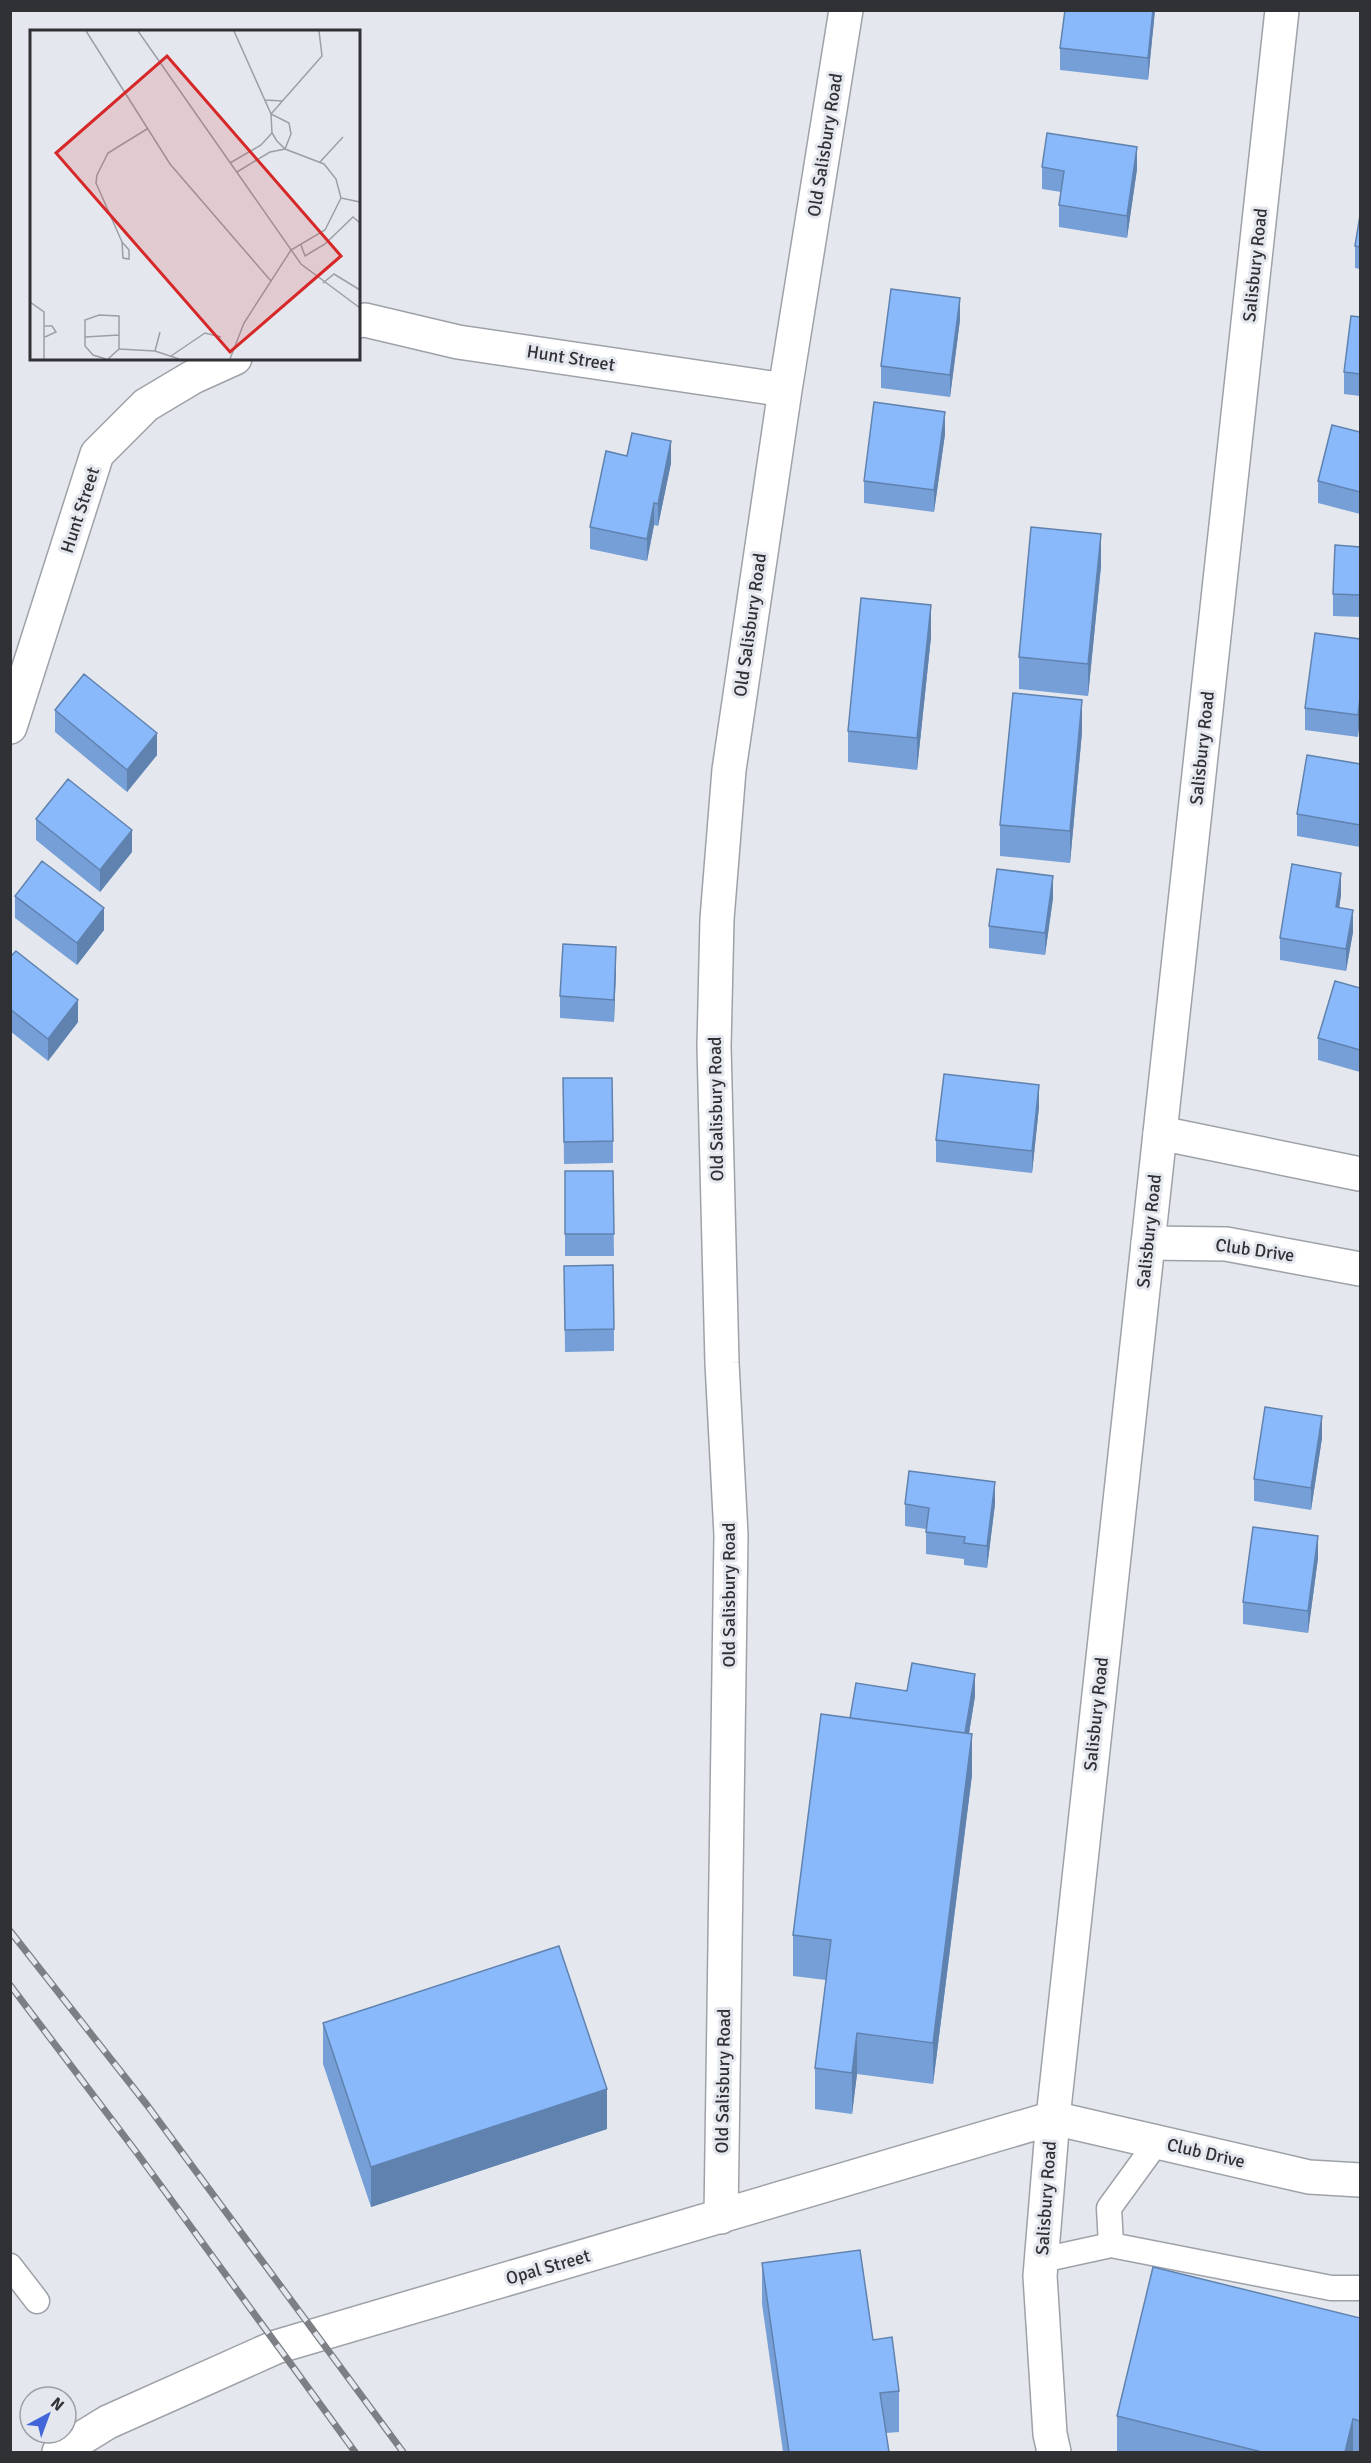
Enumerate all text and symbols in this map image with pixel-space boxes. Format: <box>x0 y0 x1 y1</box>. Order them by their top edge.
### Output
inset map <box>30 30 360 360</box>
street label: Old Salisbury Road <box>803 72 847 218</box>
street label: Salisbury Road <box>1238 207 1272 323</box>
street label: Hunt Street <box>525 340 617 376</box>
street label: Hunt Street <box>56 464 104 556</box>
street label: Old Salisbury Road <box>729 552 771 698</box>
street label: Salisbury Road <box>1185 690 1219 806</box>
street label: Old Salisbury Road <box>704 1036 728 1182</box>
street label: Salisbury Road <box>1132 1173 1166 1289</box>
street label: Club Drive <box>1214 1234 1296 1266</box>
street label: Old Salisbury Road <box>718 1523 740 1667</box>
street label: Salisbury Road <box>1079 1656 1113 1772</box>
street label: Old Salisbury Road <box>711 2008 735 2154</box>
street label: Club Drive <box>1165 2133 1247 2173</box>
street label: Salisbury Road <box>1031 2140 1061 2256</box>
street label: Opal Street <box>503 2244 593 2290</box>
north arrow <box>18 2385 78 2445</box>
text: N <box>46 2393 68 2416</box>

